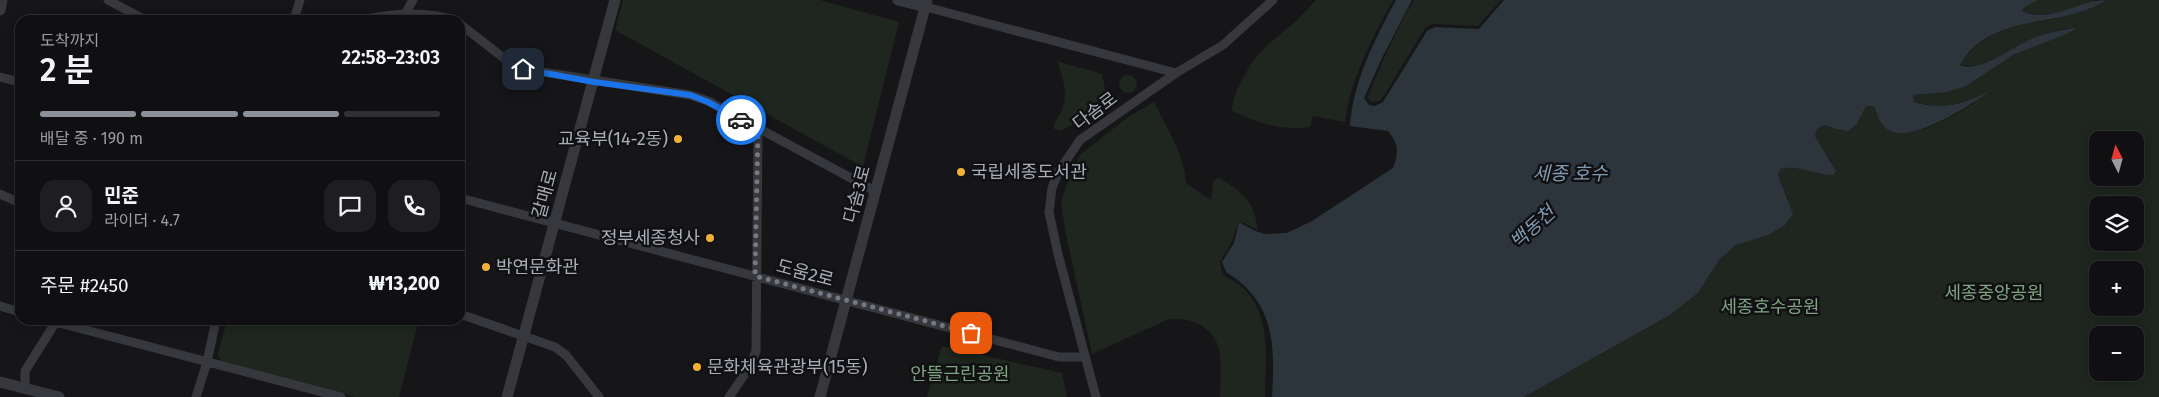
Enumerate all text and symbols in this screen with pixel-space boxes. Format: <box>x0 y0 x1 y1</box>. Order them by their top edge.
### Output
text: 도착까지 <box>40 31 99 50</box>
text: 22:58–23:03 <box>341 46 440 69</box>
pin <box>502 48 544 90</box>
text: 2 분 <box>40 51 94 89</box>
icon: home <box>509 55 537 83</box>
street label: 다솜로 <box>1069 87 1121 135</box>
courier <box>716 95 766 145</box>
icon: car <box>727 106 755 134</box>
place label: 교육부(14-2동) <box>558 128 668 150</box>
text: 배달 중 · 190 m <box>40 129 143 148</box>
north arrow <box>2089 131 2144 186</box>
map controls <box>2089 131 2144 381</box>
marker: 교육부(14-2동) <box>672 133 684 145</box>
place label: 국립세종도서관 <box>971 161 1087 183</box>
water label: 세종 호수 <box>1533 162 1608 185</box>
street label: 다솜3로 <box>839 163 875 225</box>
marker: 국립세종도서관 <box>955 166 967 178</box>
street label: 갈매로 <box>528 167 562 221</box>
button: person <box>40 180 92 232</box>
button: chat <box>324 180 376 232</box>
button: phone <box>388 180 440 232</box>
text: 민준 <box>104 184 139 207</box>
button: layers <box>2089 196 2144 251</box>
water label: 백동천 <box>1505 200 1561 253</box>
text: 라이더 · 4.7 <box>104 211 180 230</box>
place label: 정부세종청사 <box>601 227 700 249</box>
marker: 정부세종청사 <box>704 232 716 244</box>
street label: 도움2로 <box>774 255 836 291</box>
place label: 박연문화관 <box>496 256 579 278</box>
marker: 박연문화관 <box>480 261 492 273</box>
button: + <box>2089 261 2144 316</box>
text: ₩13,200 <box>369 272 440 295</box>
text: 주문 #2450 <box>40 274 129 297</box>
park label: 세종중앙공원 <box>1944 282 2044 304</box>
park label: 세종호수공원 <box>1720 296 1820 318</box>
pin <box>950 312 992 354</box>
icon: bag <box>957 319 985 347</box>
button: − <box>2089 326 2144 381</box>
place label: 문화체육관광부(15동) <box>707 356 868 378</box>
marker: 문화체육관광부(15동) <box>691 361 703 373</box>
park label: 안뜰근린공원 <box>910 363 1010 385</box>

